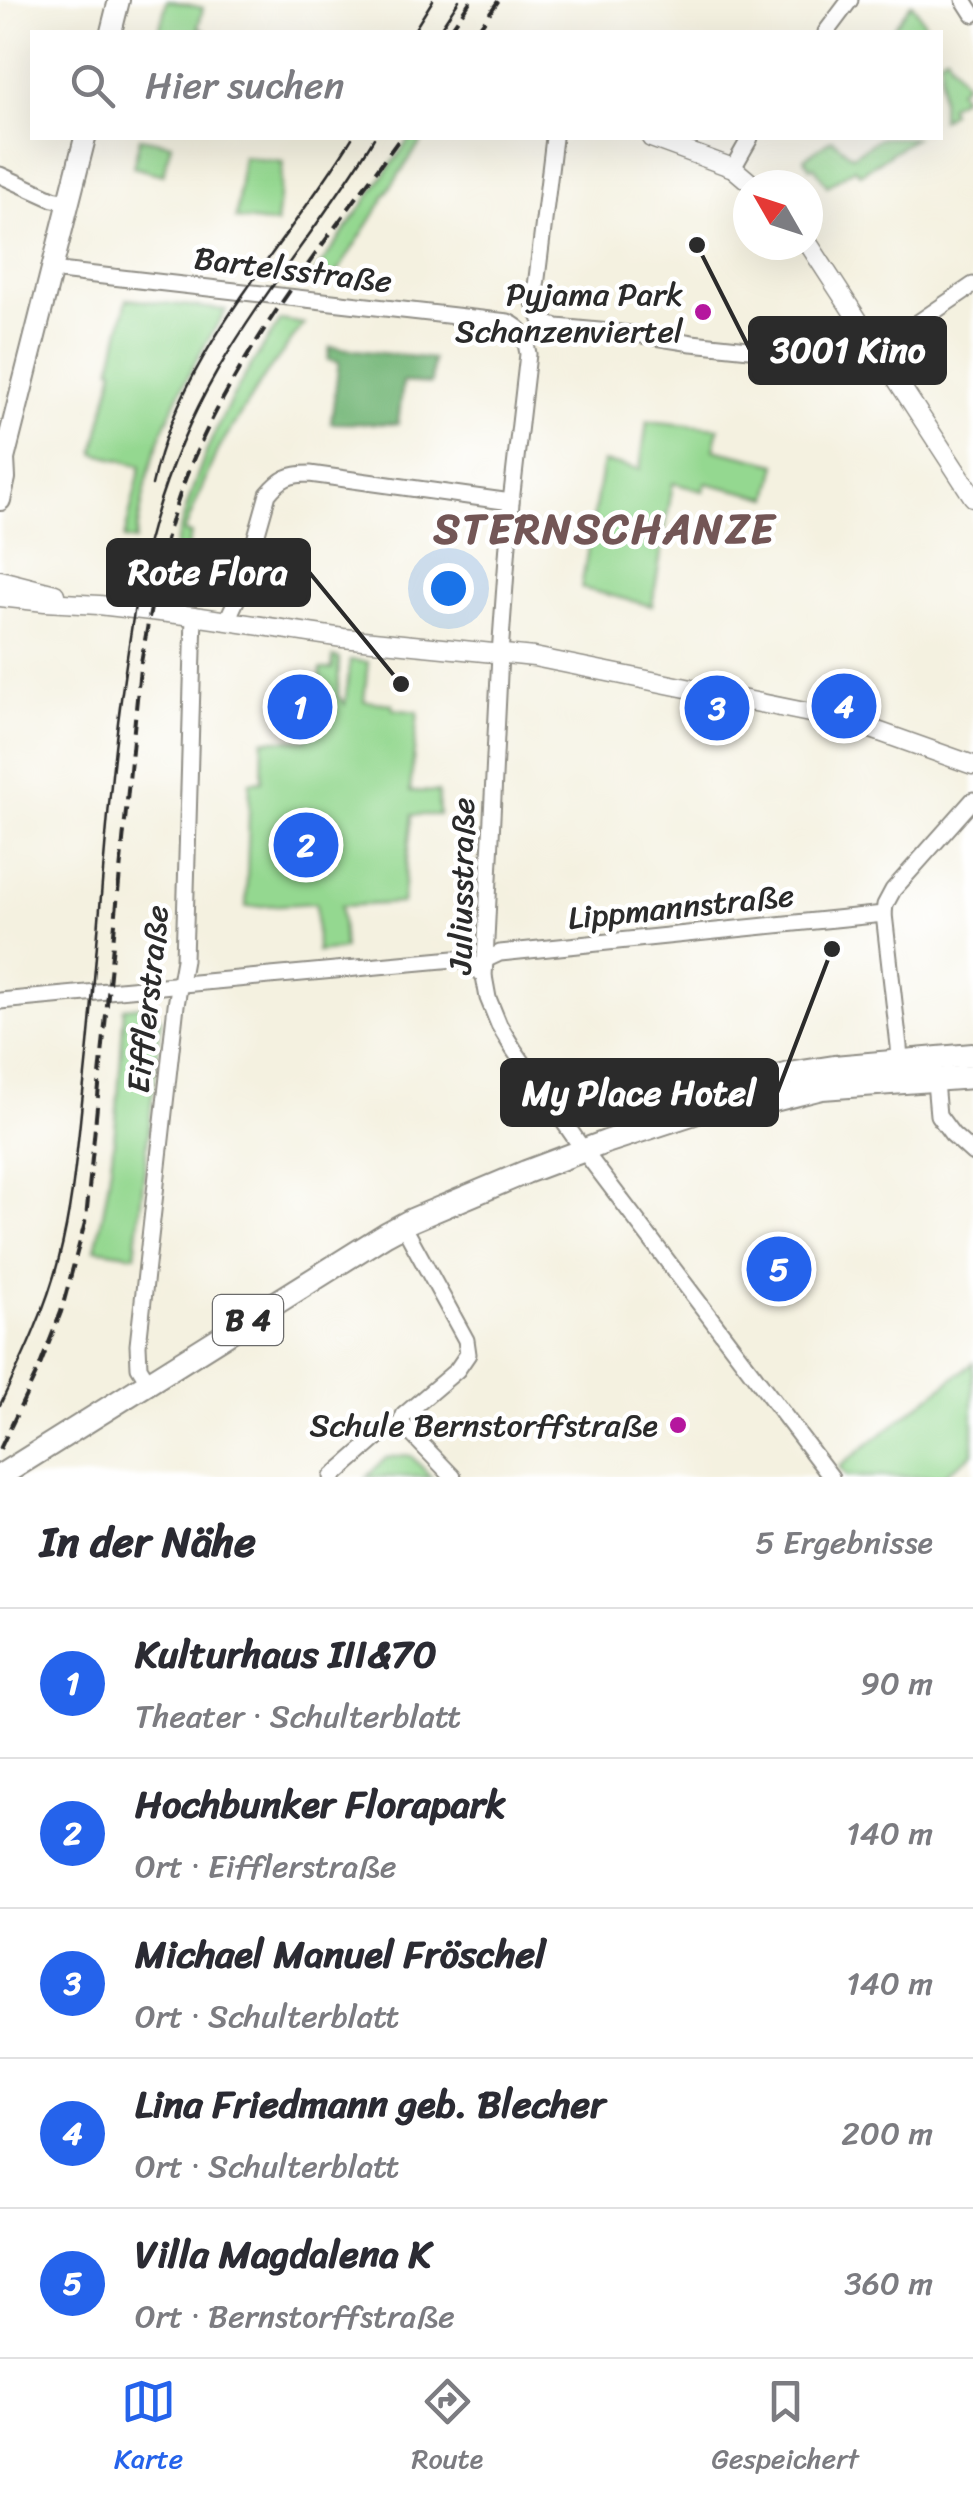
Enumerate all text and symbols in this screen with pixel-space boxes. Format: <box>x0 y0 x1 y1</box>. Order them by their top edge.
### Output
search box <box>30 30 943 140</box>
text: Hier suchen <box>145 52 344 119</box>
icon: search <box>65 58 120 113</box>
north arrow <box>733 170 823 260</box>
street label: Bartelsstraße <box>191 230 395 310</box>
place label: Pyjama Park Schanzenviertel <box>455 266 684 360</box>
marker: Pyjama Park Schanzenviertel <box>692 301 714 323</box>
callout: 3001 Kino <box>750 318 945 383</box>
text: 3001 Kino <box>769 319 926 381</box>
district label: STERNSCHANZE <box>433 492 778 566</box>
callout: Rote Flora <box>108 540 309 605</box>
text: Rote Flora <box>127 541 288 603</box>
your location <box>423 563 474 614</box>
pin: 4 <box>812 668 876 744</box>
pin: 1 <box>268 670 332 744</box>
pin: 3 <box>684 670 750 746</box>
street label: Juliusstraße <box>432 797 492 976</box>
pin: 2 <box>274 808 338 882</box>
street label: Lippmannstraße <box>565 867 797 947</box>
street label: Eifflerstraße <box>110 902 186 1096</box>
callout: My Place Hotel <box>502 1060 777 1125</box>
text: My Place Hotel <box>521 1062 758 1124</box>
pin: 5 <box>746 1232 812 1306</box>
road number: B 4 <box>213 1295 283 1345</box>
place label: Schule Bernstorffstraße <box>310 1397 658 1454</box>
marker: Schule Bernstorffstraße <box>667 1414 689 1436</box>
text: In der Nähe <box>40 1505 256 1579</box>
text: 5 Ergebnisse <box>755 1514 933 1571</box>
text: Kulturhaus III&70 <box>135 1621 437 1688</box>
text: 1 <box>66 1655 79 1712</box>
text: 90 m <box>860 1655 933 1712</box>
text: Theater · Schulterblatt <box>135 1688 461 1745</box>
text: Hochbunker Florapark <box>135 1771 506 1838</box>
text: 2 <box>63 1805 82 1862</box>
text: 140 m <box>846 1805 933 1862</box>
text: Ort · Eifflerstraße <box>135 1838 397 1895</box>
text: Michael Manuel Fröschel <box>135 1921 546 1988</box>
text: 3 <box>64 1955 81 2012</box>
text: 140 m <box>846 1955 933 2012</box>
text: Ort · Schulterblatt <box>135 1988 399 2045</box>
text: Lina Friedmann geb. Blecher <box>135 2071 606 2138</box>
text: 4 <box>62 2105 83 2162</box>
text: 200 m <box>841 2105 933 2162</box>
text: Ort · Schulterblatt <box>135 2138 399 2195</box>
text: Villa Magdalena K <box>135 2221 432 2288</box>
text: 5 <box>63 2255 82 2312</box>
text: 360 m <box>844 2255 933 2312</box>
text: Ort · Bernstorffstraße <box>135 2288 455 2345</box>
tab: Karte <box>114 2374 183 2483</box>
tab: Route <box>411 2374 483 2483</box>
tab: Gespeichert <box>711 2374 859 2483</box>

